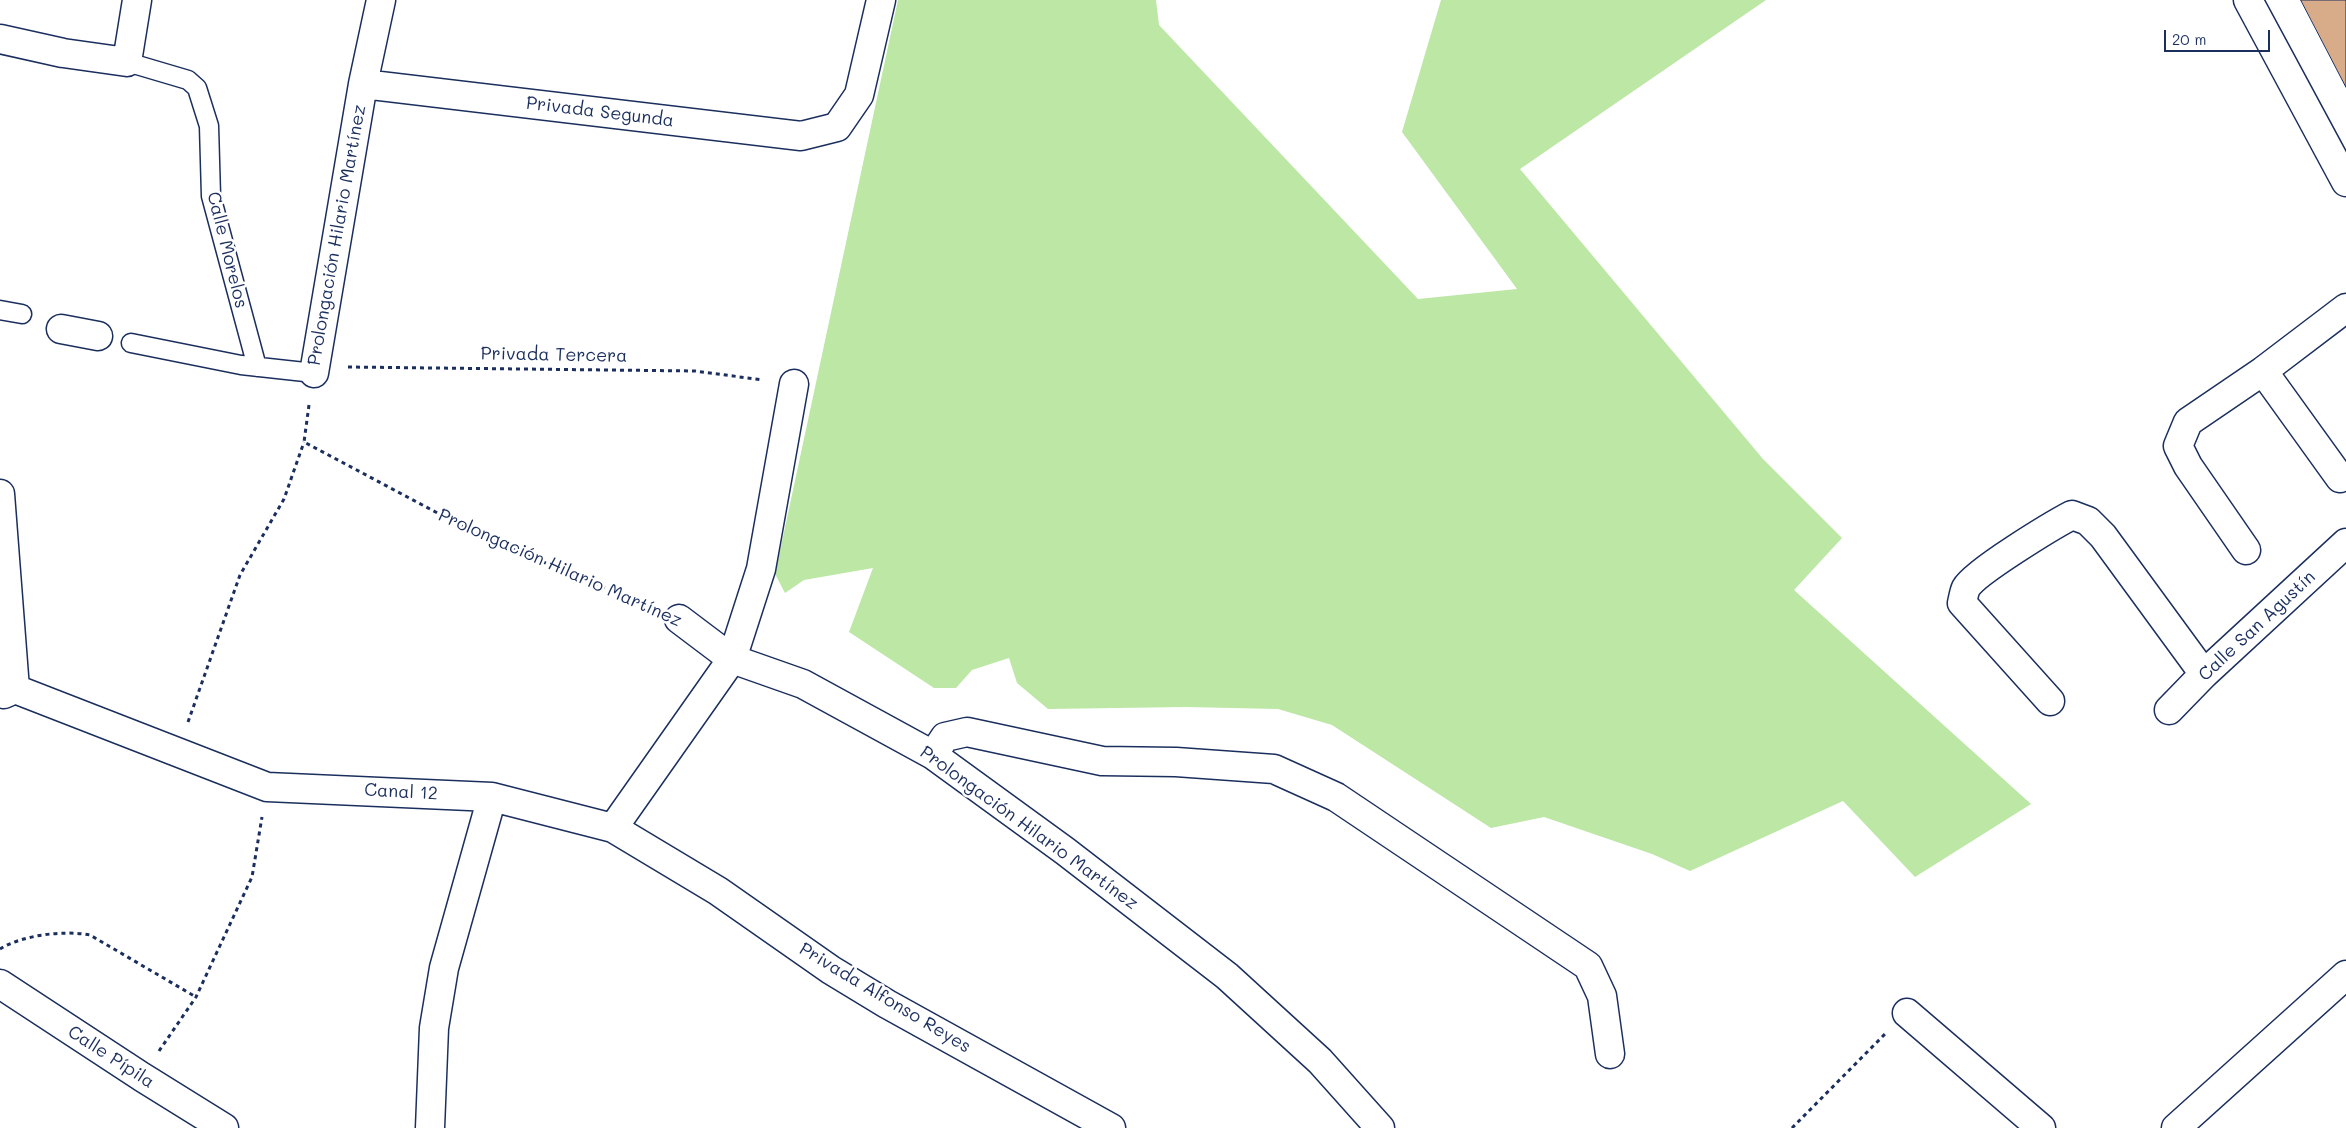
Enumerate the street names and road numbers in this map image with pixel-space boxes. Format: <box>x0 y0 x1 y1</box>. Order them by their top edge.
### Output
street label: Privada Segunda <box>525 92 675 132</box>
street label: Prolongación Hilario Martínez <box>303 103 371 367</box>
street label: Calle Morelos <box>202 190 252 310</box>
street label: Privada Tercera <box>480 343 628 367</box>
street label: Prolongación Hilario Martínez <box>435 504 685 632</box>
street label: Calle San Agustín <box>2194 566 2320 686</box>
street label: Prolongación Hilario Martínez <box>916 742 1142 914</box>
street label: Canal 12 <box>364 779 438 805</box>
street label: Privada Alfonso Reyes <box>795 938 975 1058</box>
street label: Calle Pípila <box>64 1021 158 1093</box>

